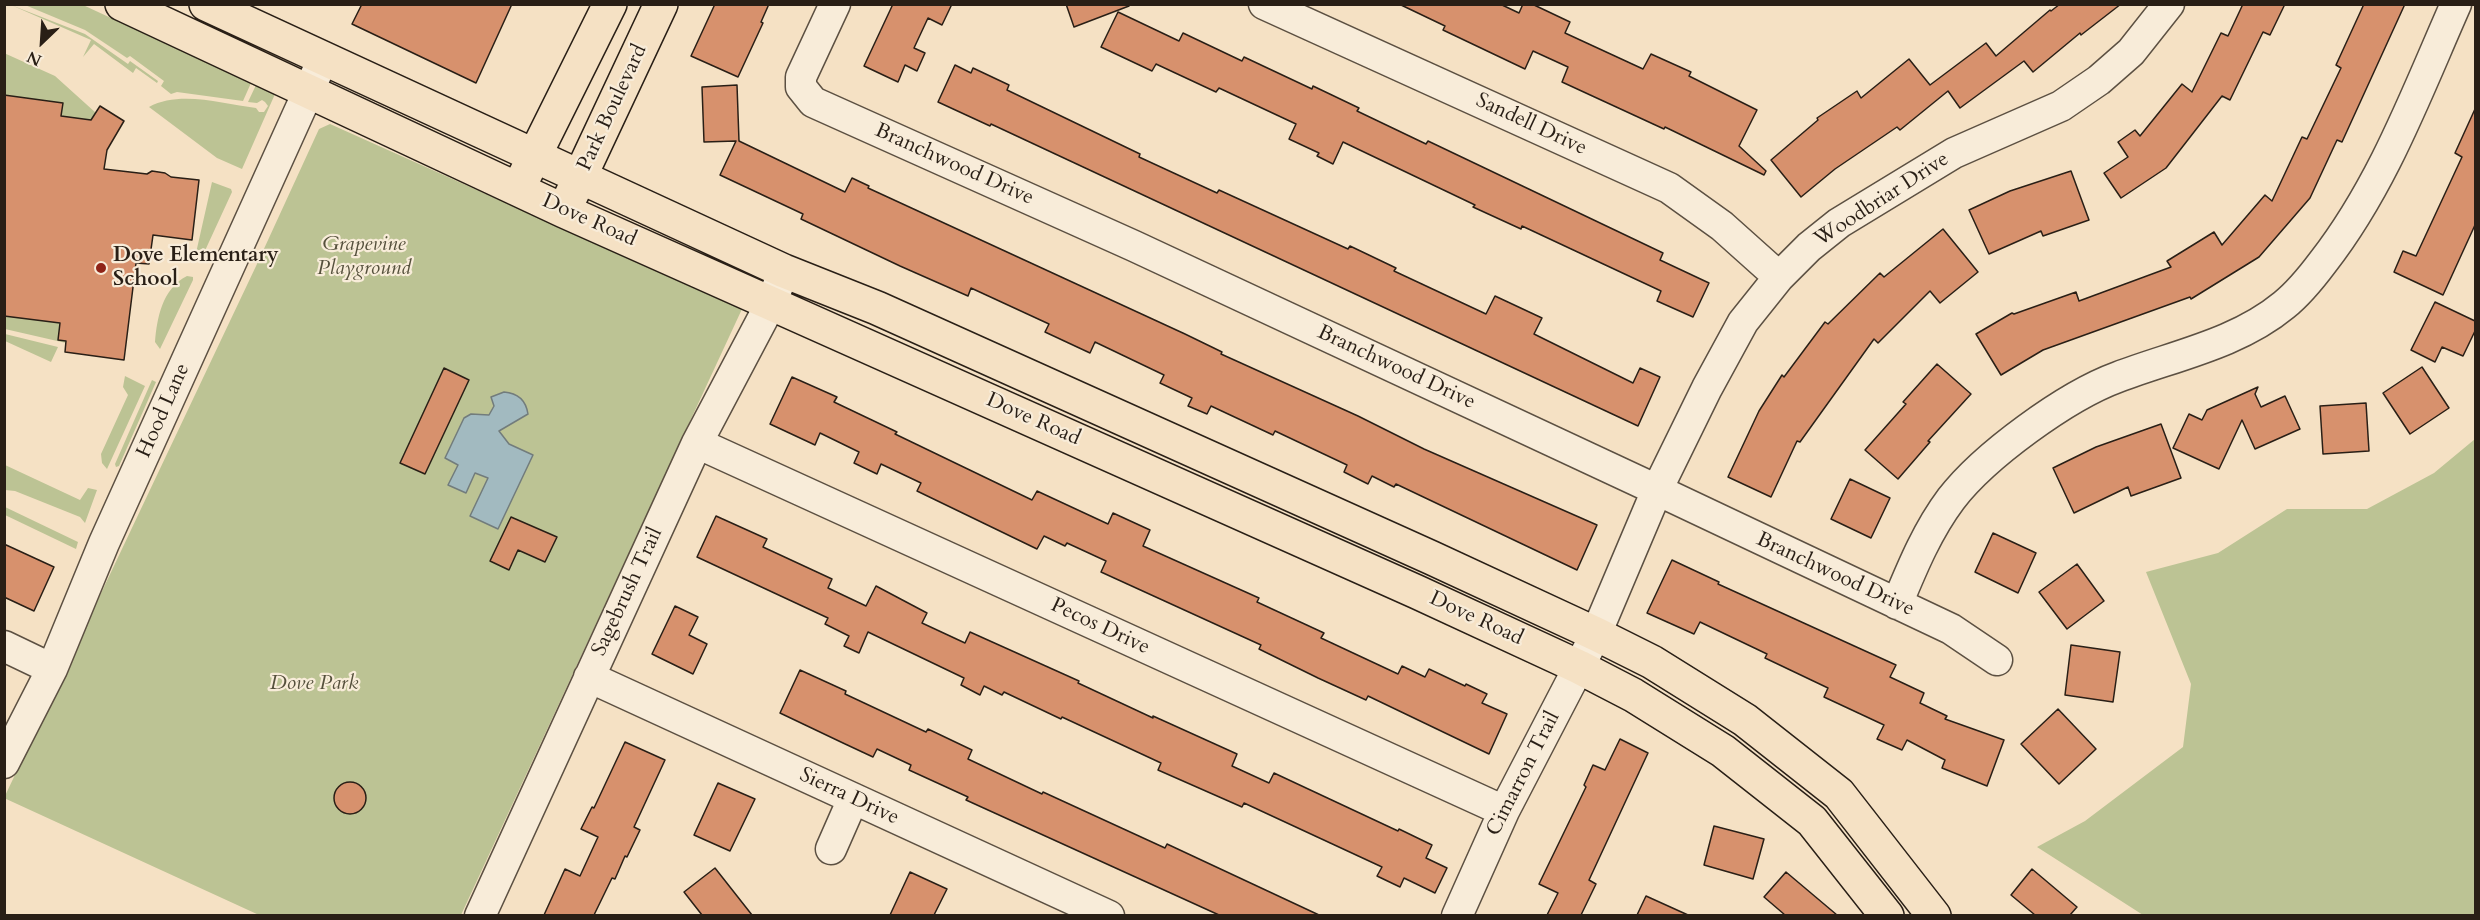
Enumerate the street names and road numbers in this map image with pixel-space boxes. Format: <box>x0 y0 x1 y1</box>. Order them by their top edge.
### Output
street label: Park Boulevard <box>573 41 653 175</box>
street label: Sandell Drive <box>1472 88 1590 162</box>
street label: Branchwood Drive <box>871 119 1037 211</box>
street label: Woodbriar Drive <box>1810 147 1954 253</box>
street label: Dove Road <box>538 189 640 253</box>
street label: Branchwood Drive <box>1313 320 1479 416</box>
street label: Hood Lane <box>132 360 196 462</box>
street label: Dove Road <box>982 388 1084 452</box>
street label: Sagebrush Trail <box>587 524 669 660</box>
street label: Branchwood Drive <box>1752 527 1918 623</box>
street label: Dove Road <box>1425 586 1527 652</box>
street label: Pecos Drive <box>1046 593 1154 661</box>
street label: Cimarron Trail <box>1482 708 1566 840</box>
street label: Sierra Drive <box>795 763 903 831</box>

